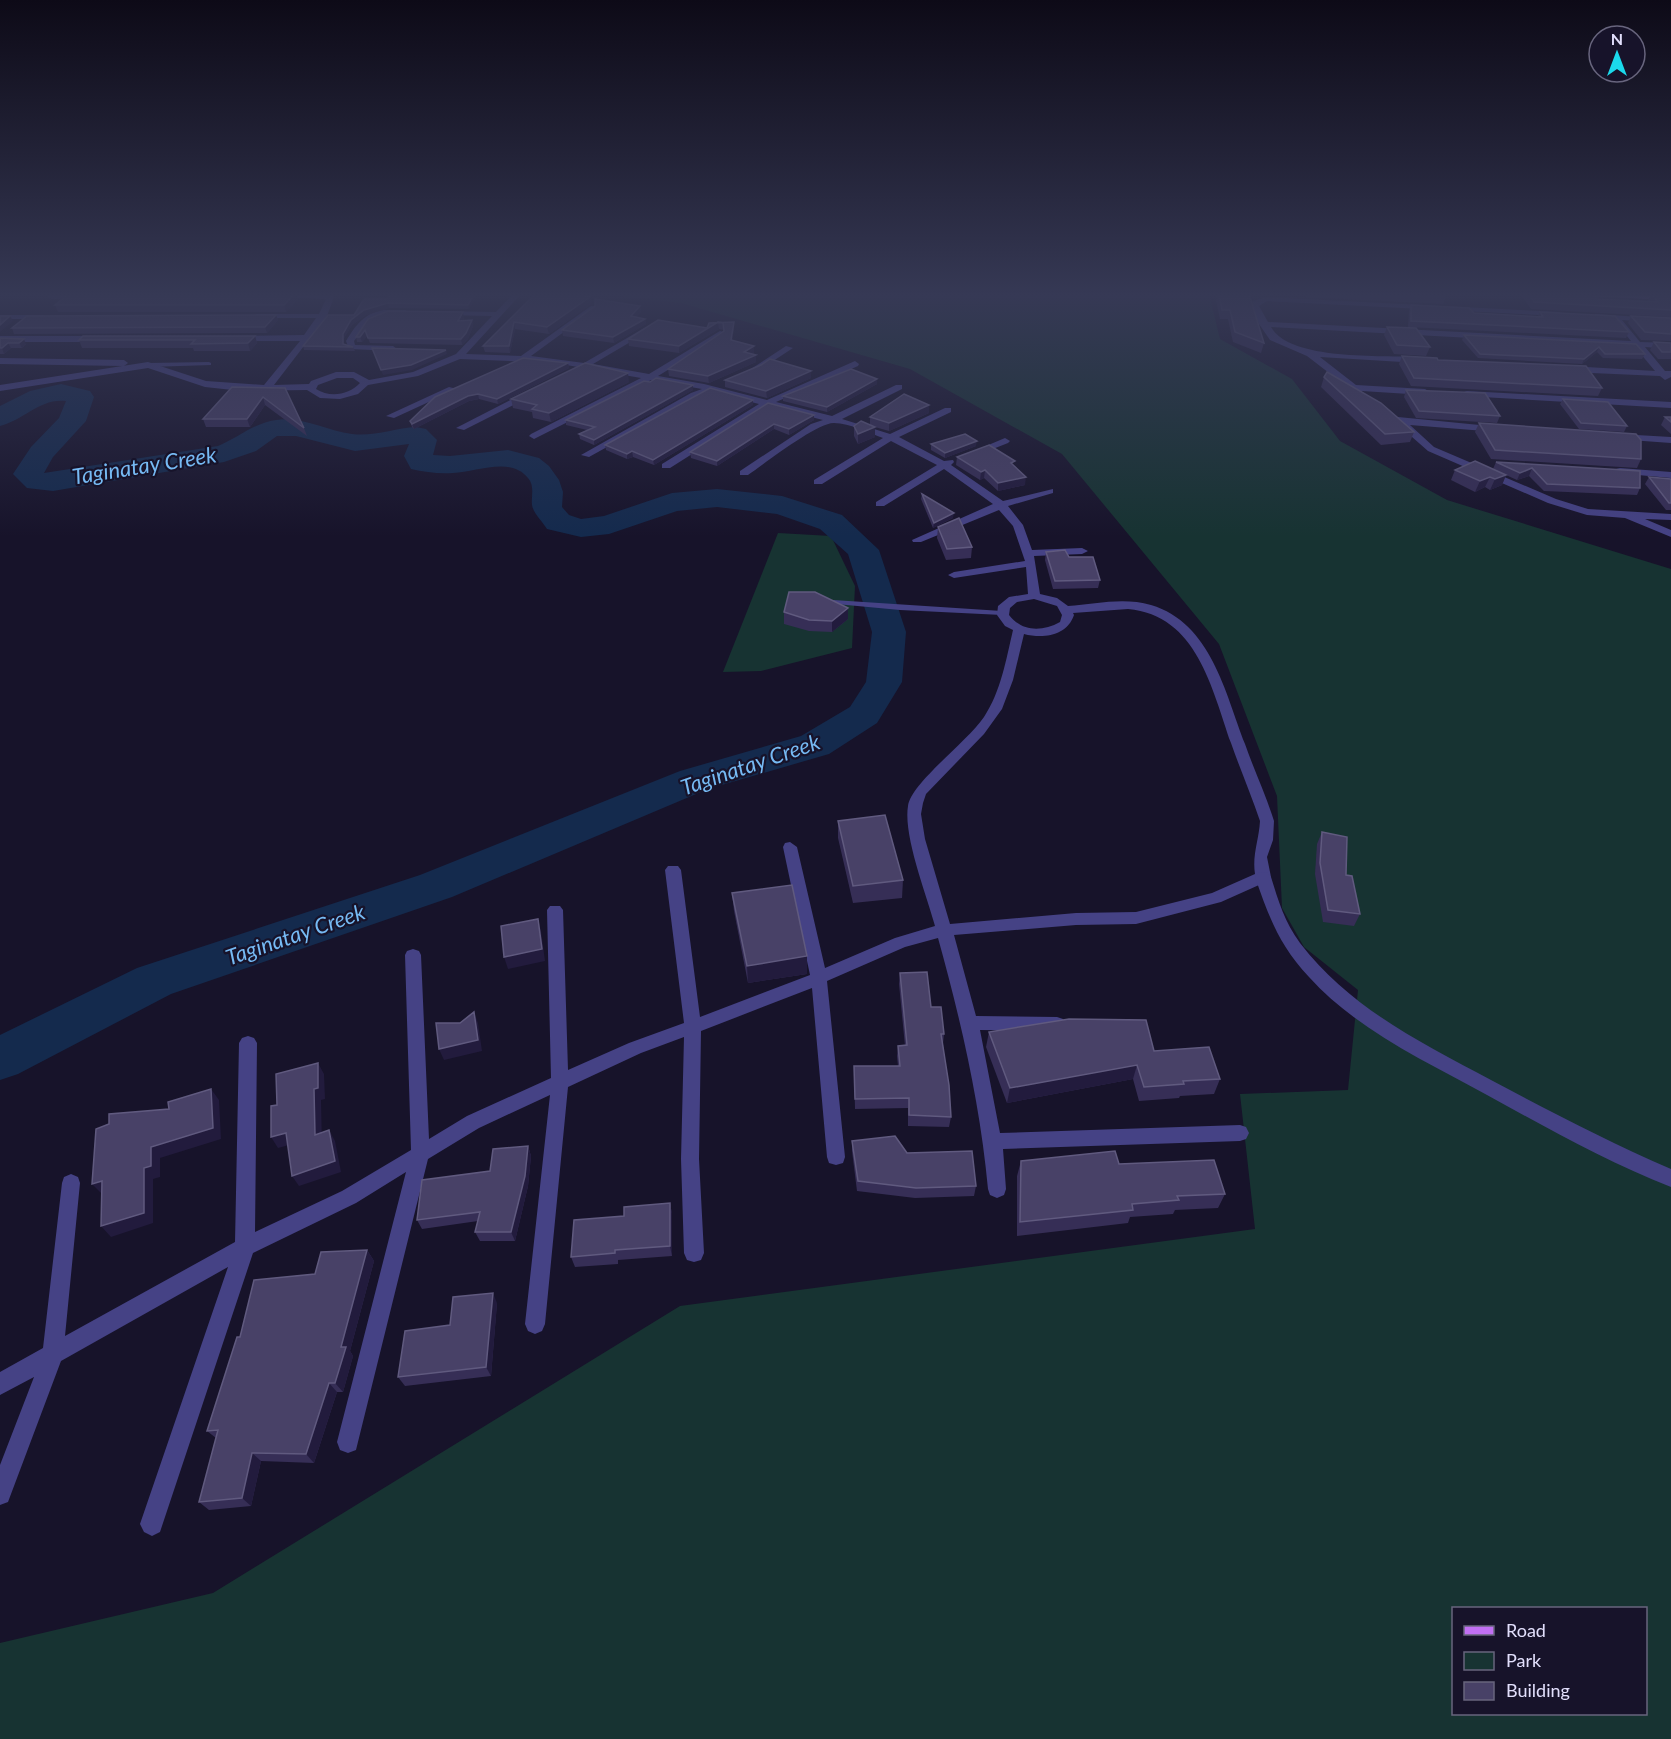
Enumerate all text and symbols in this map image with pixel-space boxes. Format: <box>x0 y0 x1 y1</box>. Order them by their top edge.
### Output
north arrow <box>1587 24 1647 84</box>
text: N <box>1611 29 1623 48</box>
water label: Taginatay Creek <box>70 440 219 490</box>
water label: Taginatay Creek <box>677 727 824 800</box>
water label: Taginatay Creek <box>222 897 369 970</box>
legend <box>1452 1607 1647 1715</box>
text: Road <box>1506 1619 1546 1641</box>
text: Park <box>1506 1649 1542 1671</box>
text: Building <box>1506 1679 1570 1701</box>

